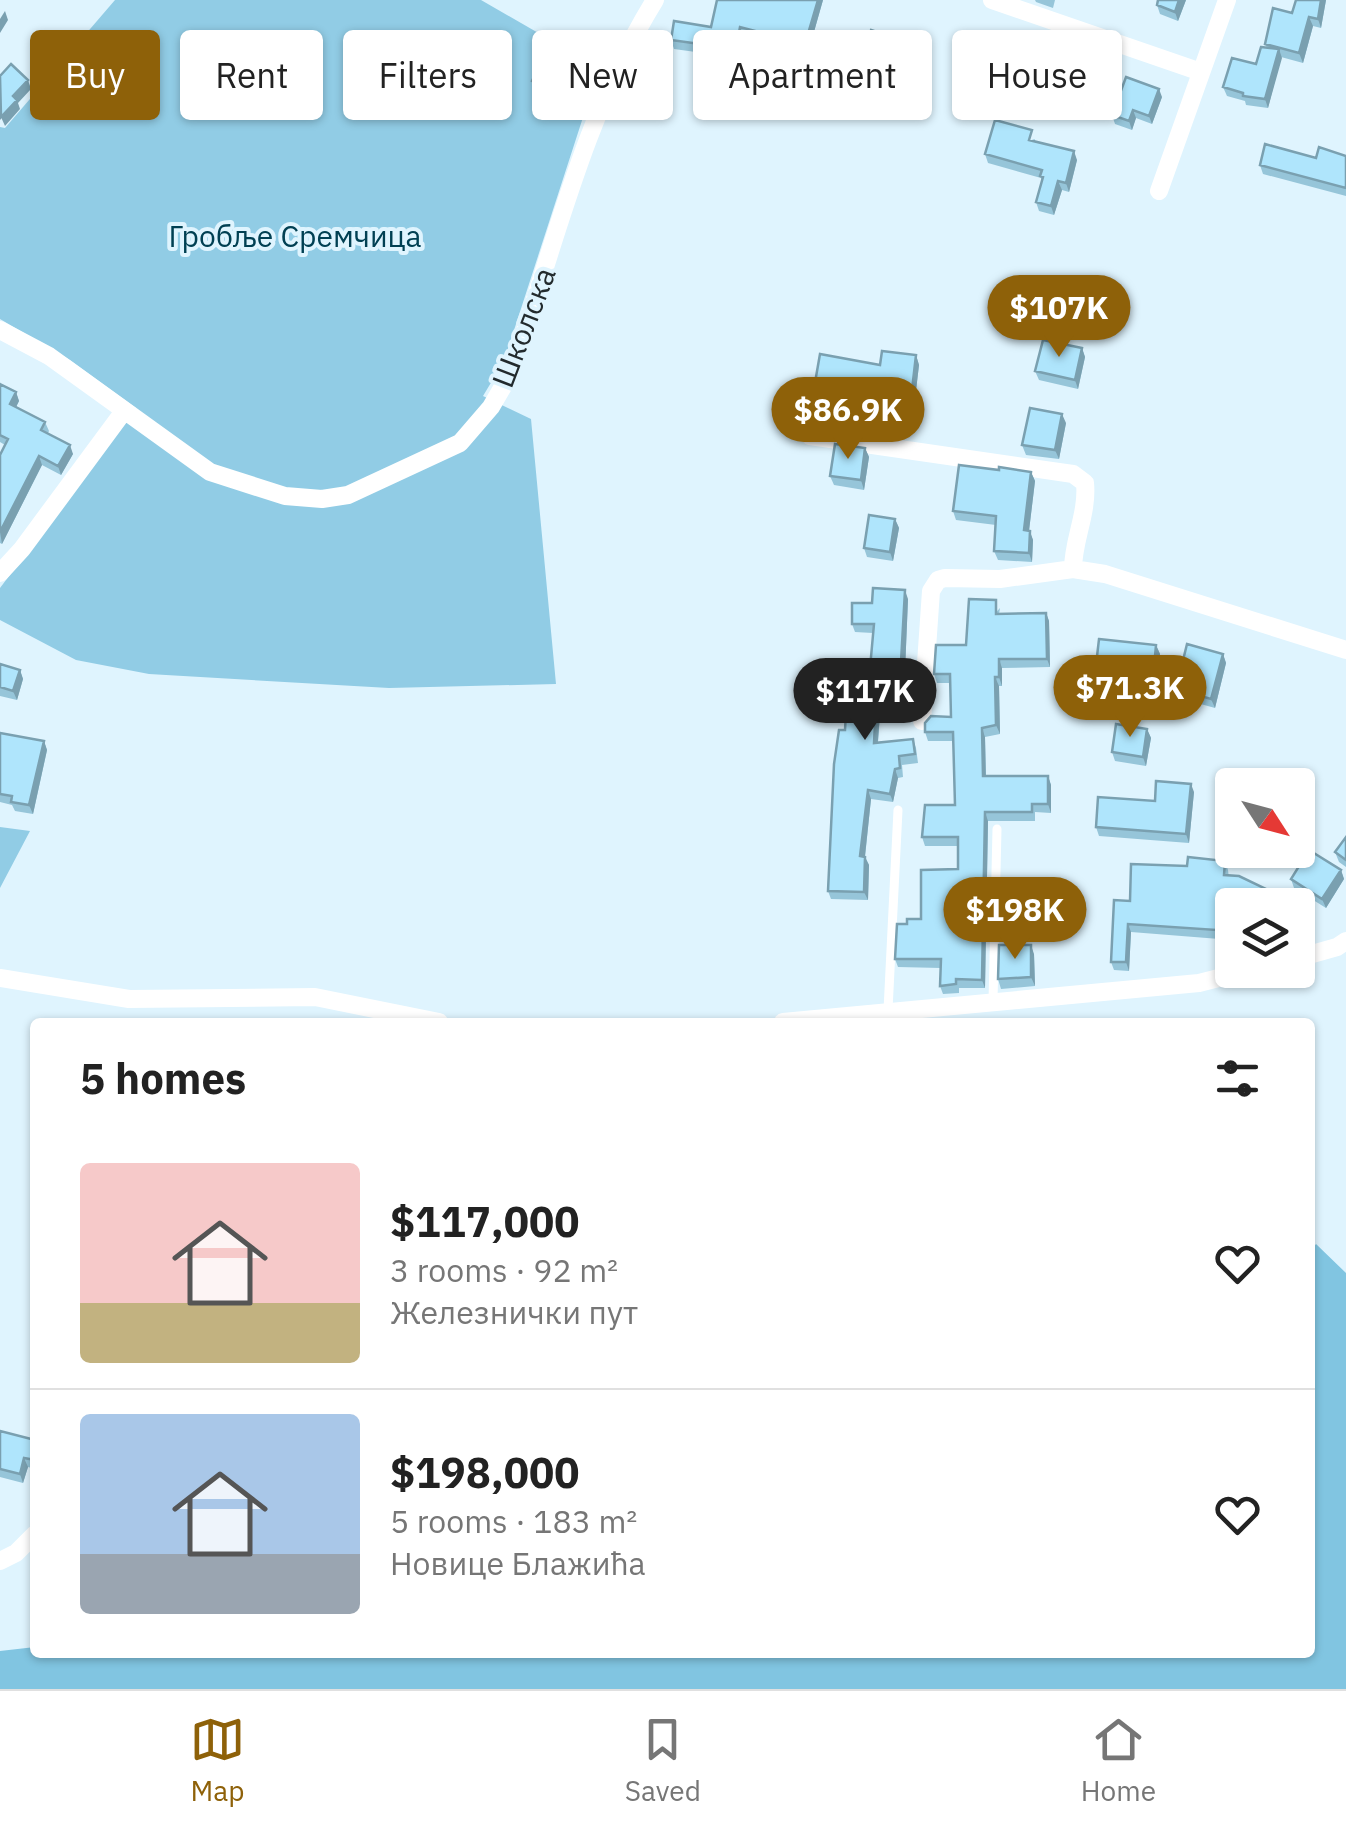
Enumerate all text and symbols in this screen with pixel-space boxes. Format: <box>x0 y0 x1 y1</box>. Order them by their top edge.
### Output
chip: Buy <box>30 30 160 120</box>
chip: Rent <box>180 30 323 120</box>
chip: Filters <box>343 30 512 120</box>
chip: New <box>532 30 673 120</box>
chip: Apartment <box>693 30 932 120</box>
chip: House <box>952 30 1122 120</box>
park label: Гробље Сремчица <box>168 216 422 255</box>
street label: Школска <box>482 261 564 393</box>
pin: $107K <box>989 275 1129 360</box>
text: $107K <box>1009 286 1109 328</box>
pin: $86.9K <box>767 377 929 462</box>
text: $86.9K <box>793 388 903 430</box>
pin: $71.3K <box>1049 655 1211 740</box>
pin: $117K <box>795 658 935 743</box>
text: $71.3K <box>1075 666 1185 708</box>
text: $117K <box>815 669 915 711</box>
north arrow <box>1215 768 1315 868</box>
map controls <box>1215 768 1315 988</box>
pin: $198K <box>945 877 1085 962</box>
text: $198K <box>965 888 1065 930</box>
button: layers <box>1215 888 1315 988</box>
text: 5 homes <box>80 1051 246 1106</box>
icon: filters <box>1210 1051 1265 1106</box>
text: $117,000 <box>390 1194 579 1249</box>
icon: home <box>160 1203 280 1323</box>
icon: heart <box>1210 1236 1265 1291</box>
text: 3 rooms · 92 m² <box>390 1249 618 1291</box>
text: Железнички пут <box>390 1291 638 1333</box>
text: $198,000 <box>390 1445 579 1500</box>
icon: home <box>160 1454 280 1574</box>
icon: heart <box>1210 1487 1265 1542</box>
text: 5 rooms · 183 m² <box>390 1500 637 1542</box>
text: Новице Блажића <box>390 1542 646 1584</box>
tab: Map <box>190 1712 245 1809</box>
tab: Saved <box>625 1712 701 1809</box>
tab: Home <box>1081 1712 1156 1809</box>

